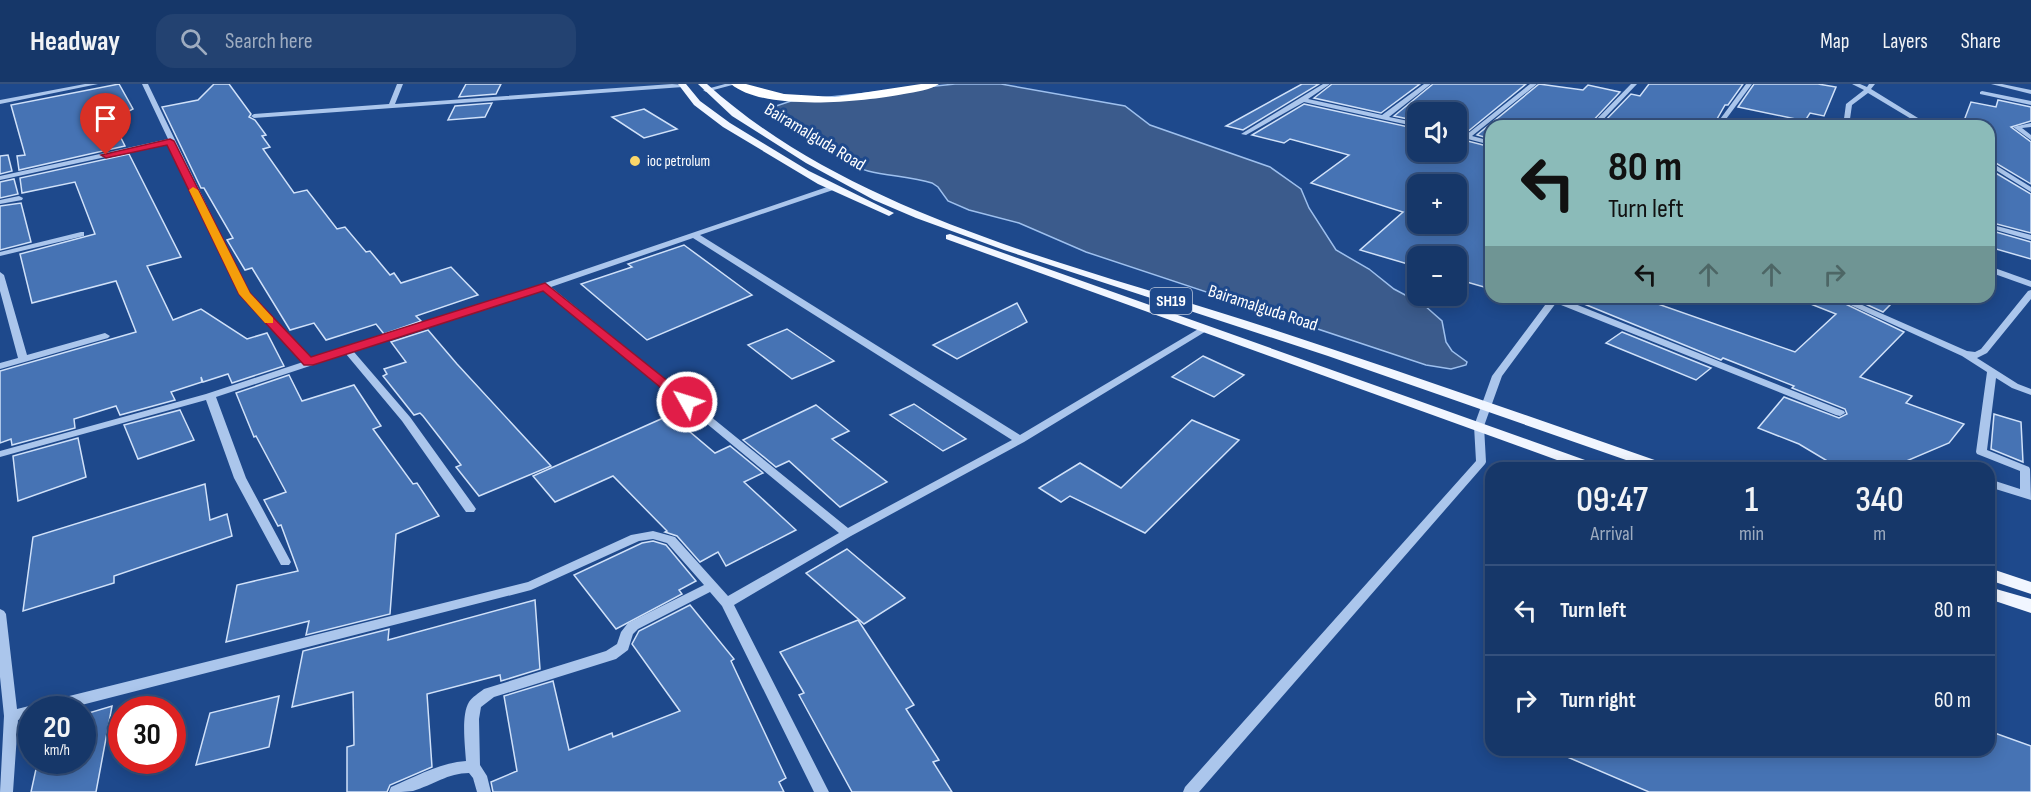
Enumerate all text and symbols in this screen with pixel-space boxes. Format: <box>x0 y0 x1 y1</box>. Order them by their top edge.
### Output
search box <box>156 14 576 68</box>
text: Headway <box>30 25 120 58</box>
icon: search <box>177 25 210 58</box>
text: Search here <box>225 28 312 55</box>
text: Map <box>1820 29 1849 54</box>
text: Layers <box>1882 29 1928 54</box>
text: Share <box>1961 29 2001 54</box>
pin <box>80 93 131 155</box>
street label: Bairamalguda Road <box>761 99 869 175</box>
icon: arrive <box>89 102 122 135</box>
map controls <box>1407 102 1467 306</box>
button: sound <box>1407 102 1467 162</box>
text: 80 m <box>1608 142 1682 193</box>
icon: left <box>1509 144 1587 222</box>
place label: ioc petrolum <box>647 152 710 171</box>
marker: ioc petrolum <box>628 154 642 168</box>
button: + <box>1407 174 1467 234</box>
text: Turn left <box>1608 193 1684 225</box>
button: − <box>1407 246 1467 306</box>
icon: left <box>1629 258 1662 291</box>
icon: ahead <box>1692 258 1725 291</box>
icon: ahead <box>1755 258 1788 291</box>
icon: right <box>1818 258 1851 291</box>
street label: Bairamalguda Road <box>1206 280 1320 336</box>
road number: SH19 <box>1150 288 1192 314</box>
position arrow <box>655 370 719 434</box>
text: 09:47 <box>1576 479 1648 522</box>
text: 1 <box>1745 479 1758 522</box>
text: 340 <box>1855 479 1904 522</box>
text: Arrival <box>1591 522 1634 546</box>
text: min <box>1739 522 1764 546</box>
text: m <box>1873 522 1886 546</box>
icon: left <box>1509 594 1542 627</box>
text: Turn left <box>1560 597 1626 624</box>
text: 80 m <box>1934 597 1971 624</box>
icon: right <box>1509 684 1542 717</box>
text: Turn right <box>1560 687 1636 714</box>
text: 60 m <box>1934 687 1971 714</box>
speed limit sign: 30 <box>108 696 186 774</box>
text: 20 <box>43 710 71 746</box>
text: km/h <box>44 741 70 760</box>

